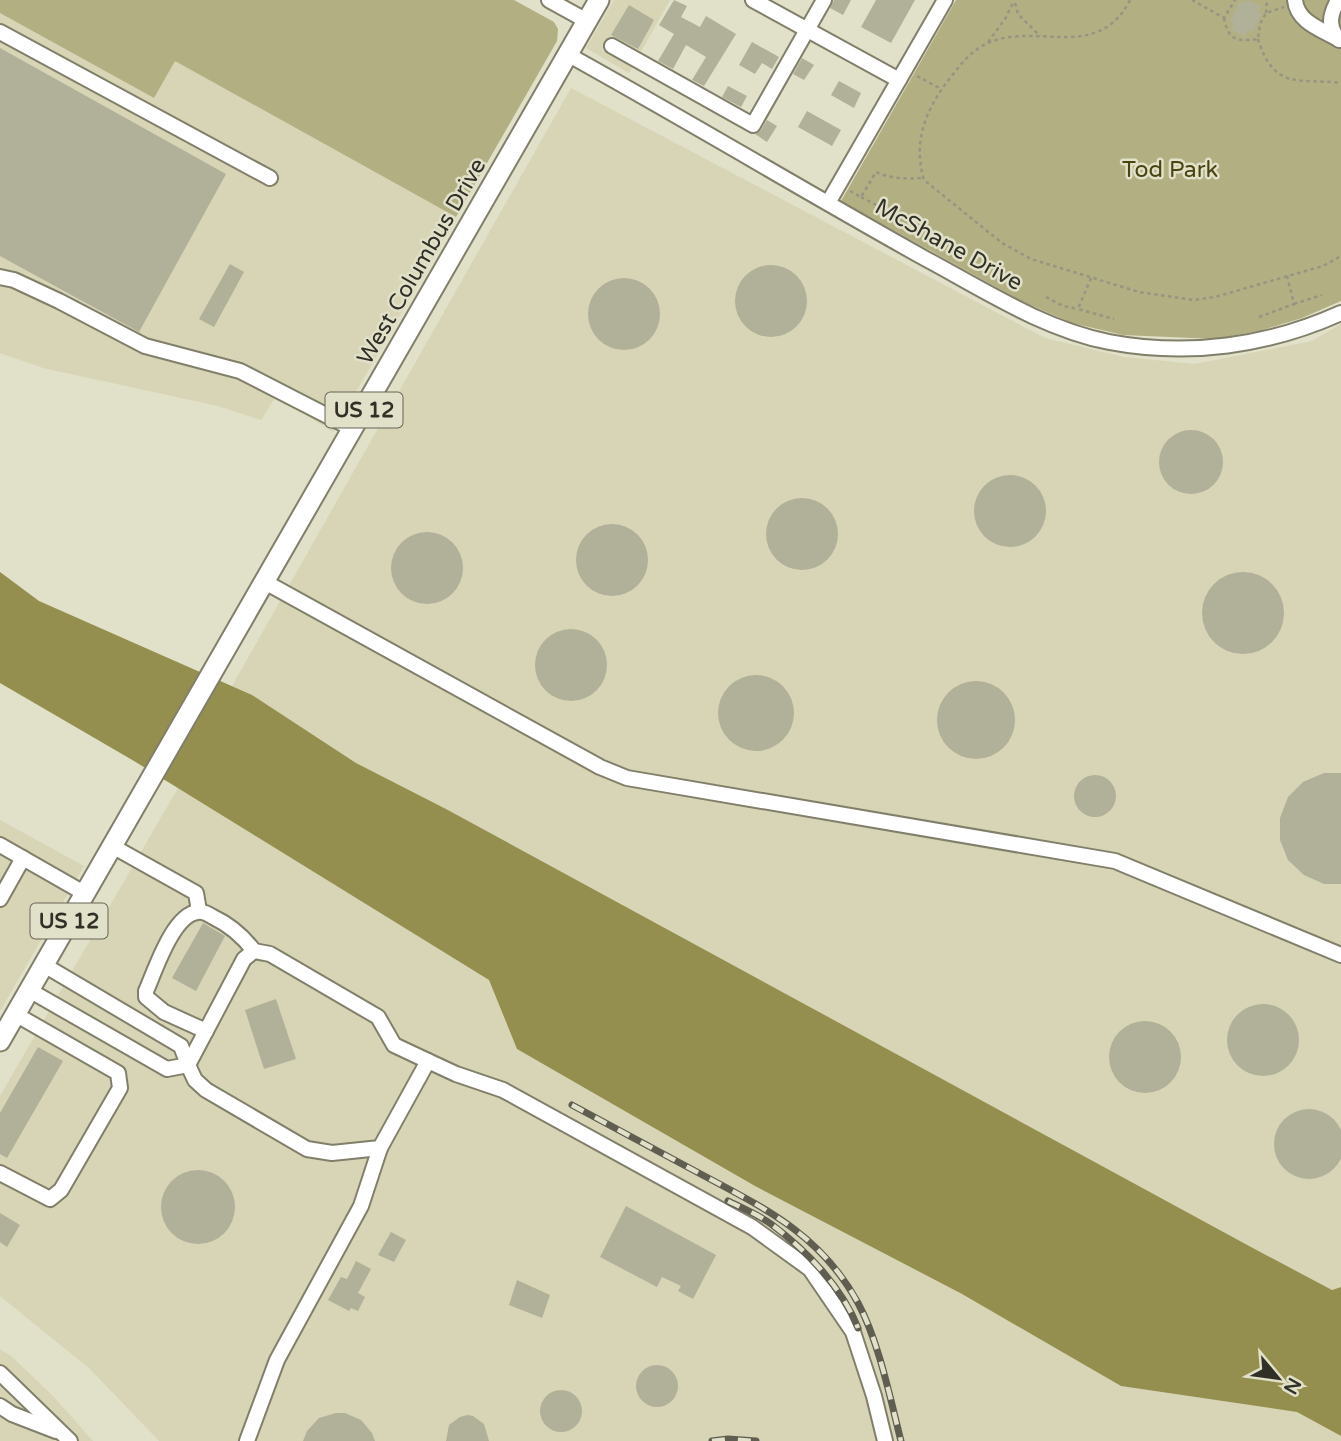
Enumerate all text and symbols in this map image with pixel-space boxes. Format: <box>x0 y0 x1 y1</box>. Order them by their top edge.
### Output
street label: West Columbus Drive <box>351 153 492 370</box>
park label: Tod Park <box>1122 156 1218 184</box>
street label: McShane Drive <box>870 193 1027 297</box>
road number: US 12 <box>326 392 402 428</box>
road number: US 12 <box>31 904 108 939</box>
north arrow <box>1243 1343 1313 1413</box>
text: N <box>1279 1374 1305 1398</box>

